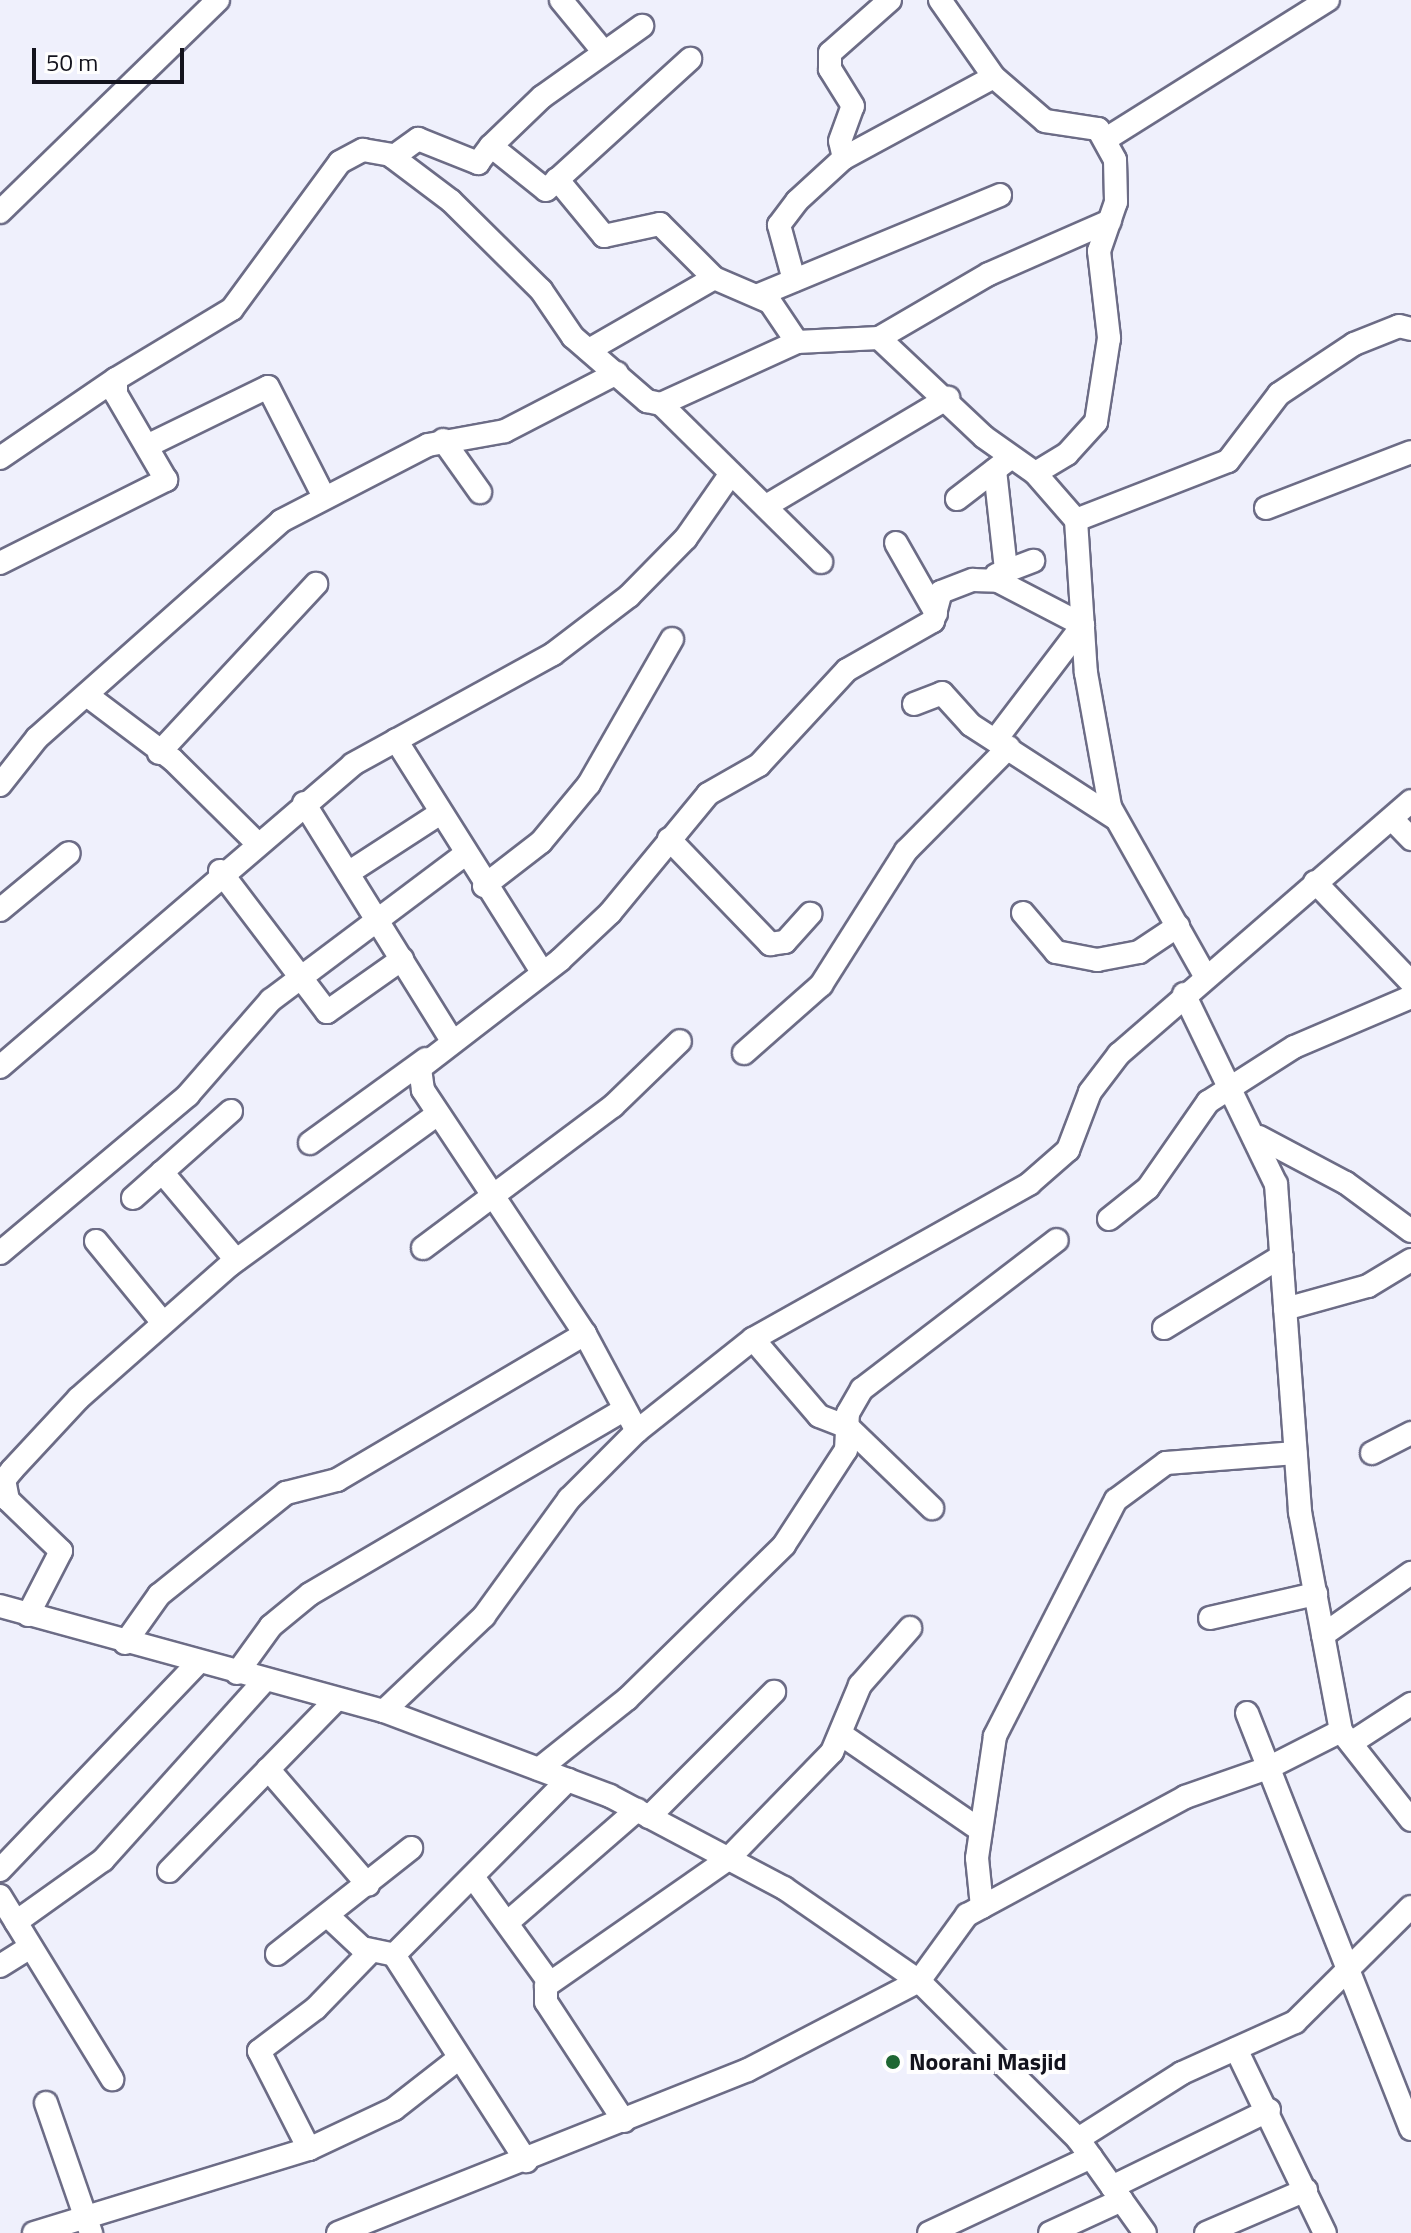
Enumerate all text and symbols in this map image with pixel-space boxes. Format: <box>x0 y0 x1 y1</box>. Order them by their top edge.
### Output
scale bar <box>36 32 188 82</box>
text: 50 m <box>46 44 98 80</box>
place label: Noorani Masjid <box>909 2048 1067 2076</box>
marker: Noorani Masjid <box>884 2053 902 2071</box>

